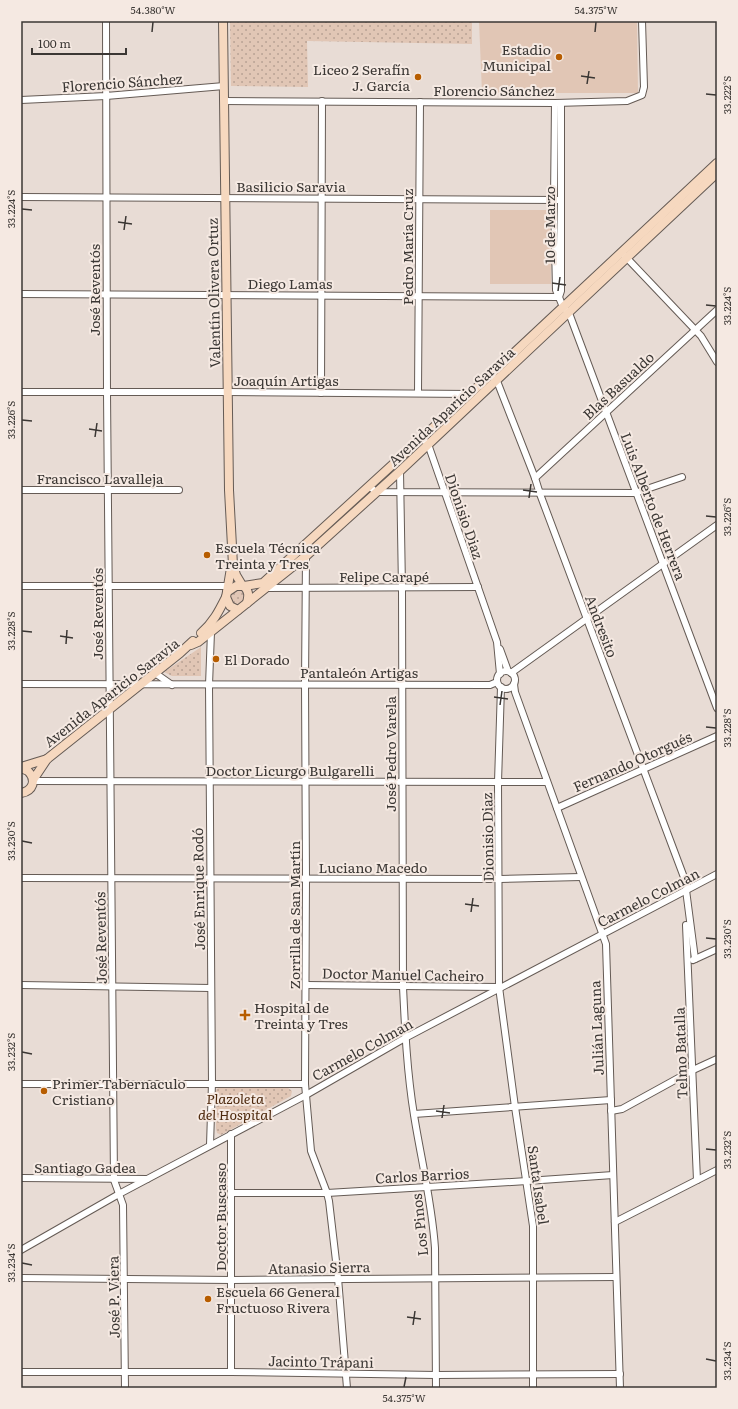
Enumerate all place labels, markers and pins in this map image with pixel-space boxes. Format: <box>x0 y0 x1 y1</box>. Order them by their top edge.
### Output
place label: Estadio Municipal <box>482 39 551 75</box>
marker: Estadio Municipal <box>554 52 564 62</box>
place label: Liceo 2 Serafín J. García <box>313 59 410 95</box>
marker: Liceo 2 Serafín J. García <box>413 72 423 82</box>
place label: Escuela Técnica Treinta y Tres <box>215 537 321 573</box>
marker: Escuela Técnica Treinta y Tres <box>202 550 212 560</box>
place label: El Dorado <box>224 649 290 669</box>
marker: El Dorado <box>211 654 221 664</box>
place label: Hospital de Treinta y Tres <box>254 997 348 1033</box>
marker: Hospital de Treinta y Tres <box>239 1009 251 1021</box>
place label: Primer Tabernaculo Cristiano <box>52 1073 186 1109</box>
marker: Primer Tabernaculo Cristiano <box>39 1086 49 1096</box>
place label: Escuela 66 General Fructuoso Rivera <box>216 1281 340 1317</box>
marker: Escuela 66 General Fructuoso Rivera <box>203 1294 213 1304</box>

